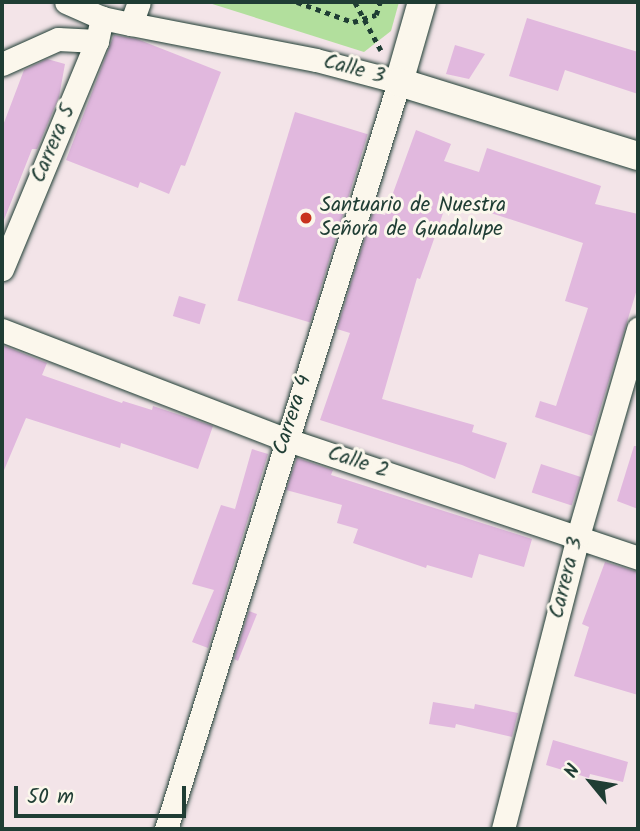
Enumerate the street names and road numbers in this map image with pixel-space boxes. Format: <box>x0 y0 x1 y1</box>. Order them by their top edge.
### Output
street label: Calle 3 <box>321 50 387 90</box>
street label: Carrera 5 <box>26 101 82 187</box>
street label: Carrera 4 <box>268 372 318 458</box>
street label: Calle 2 <box>324 441 392 485</box>
street label: Carrera 3 <box>545 535 589 621</box>

